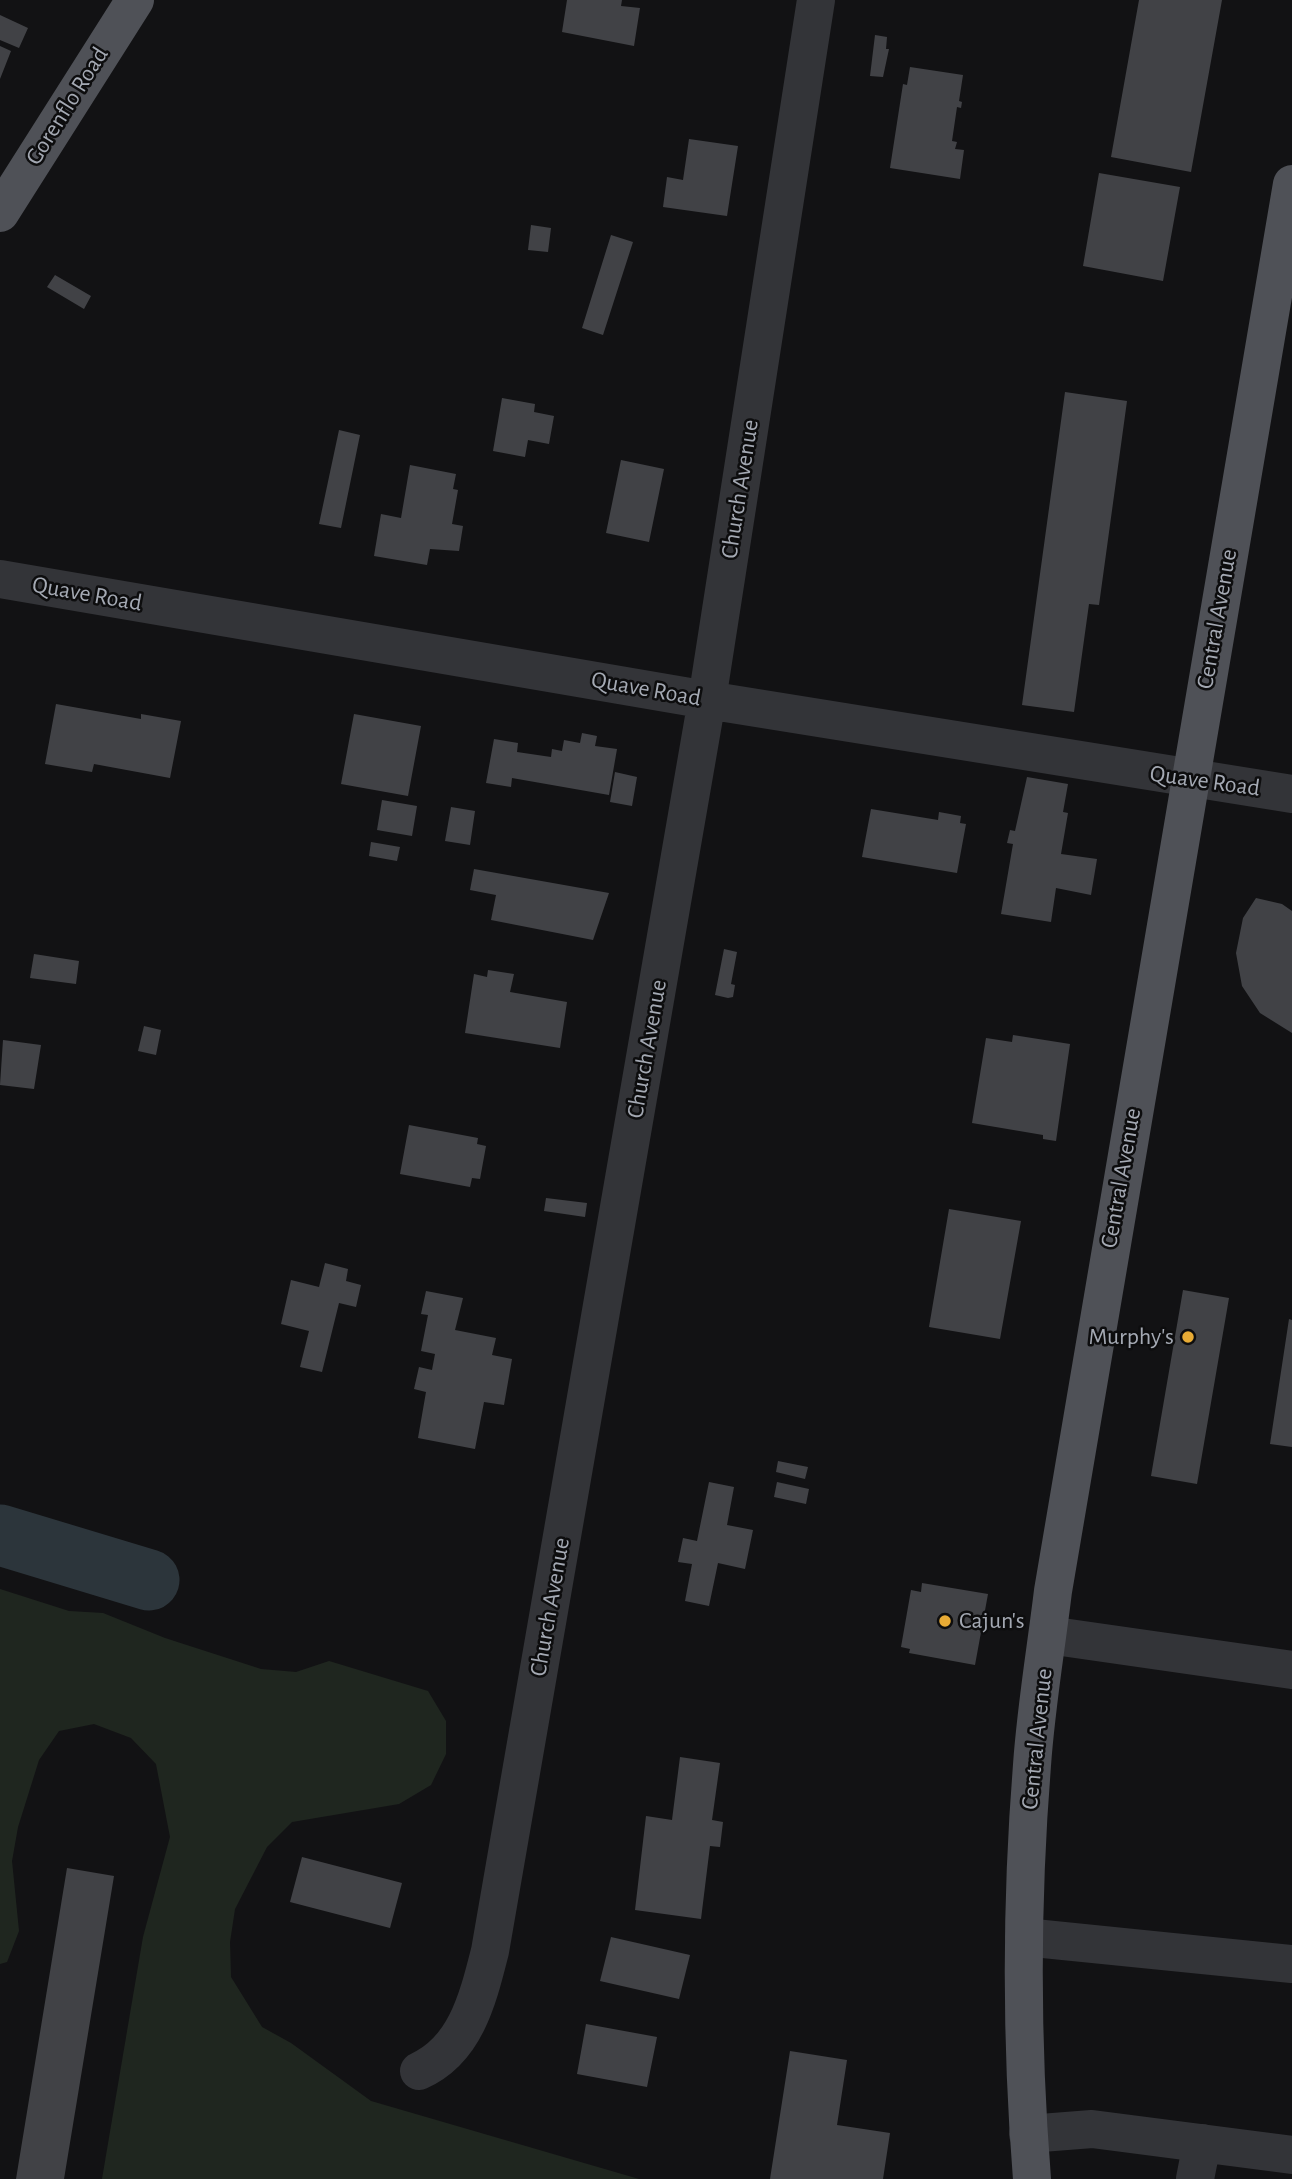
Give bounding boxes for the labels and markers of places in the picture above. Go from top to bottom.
place label: Murphy's [1088,1323,1174,1351]
marker: Murphy's [1180,1329,1196,1345]
place label: Cajun's [959,1607,1025,1635]
marker: Cajun's [937,1613,953,1629]

